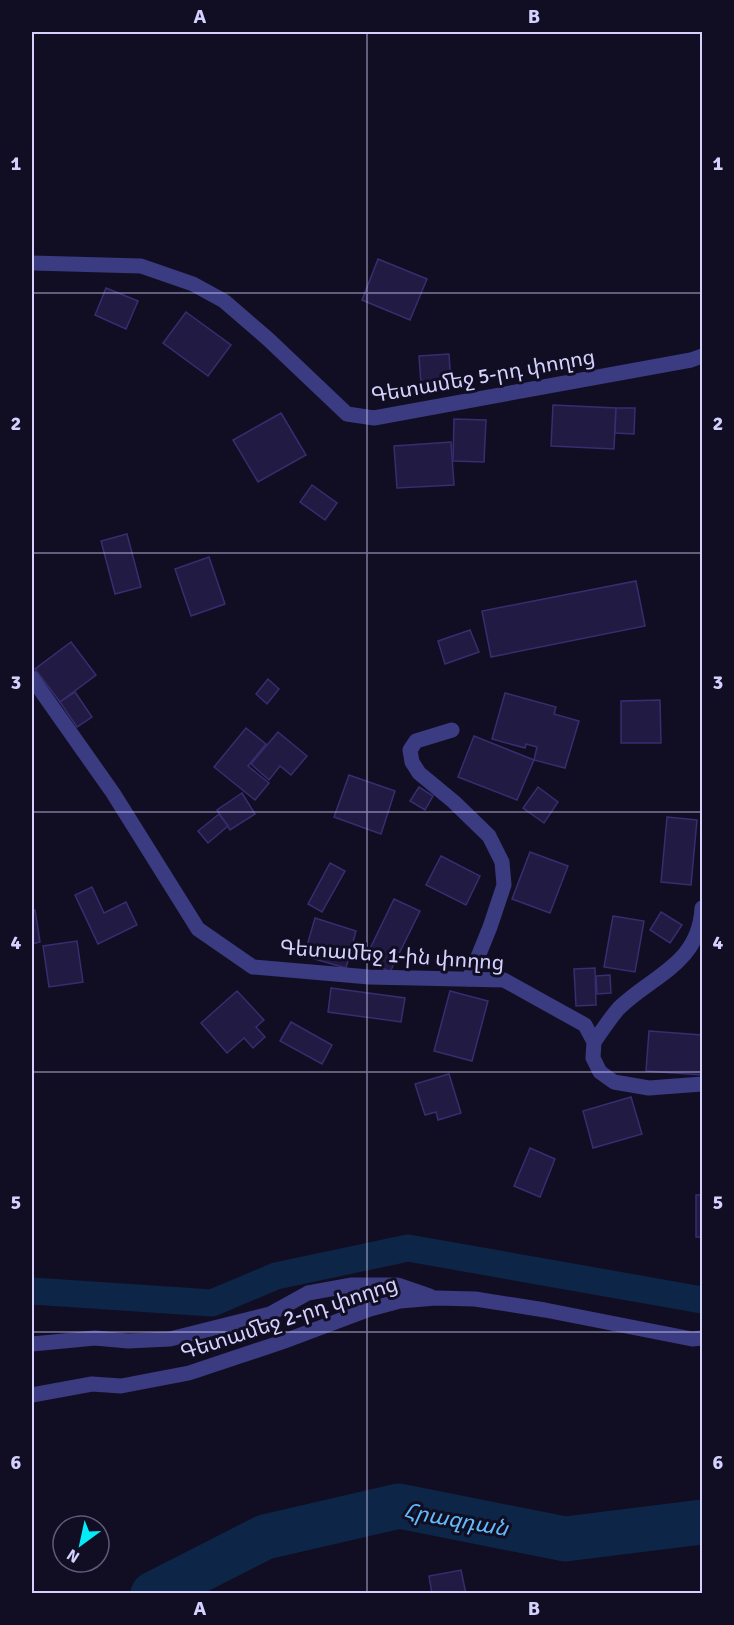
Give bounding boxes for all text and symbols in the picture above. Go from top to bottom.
text: A [194,4,207,29]
text: B [528,4,540,29]
text: 1 [11,151,22,176]
text: 1 [713,151,724,176]
street label: Գետամեջ 5-րդ փողոց [369,343,597,409]
text: 2 [11,411,21,436]
text: 2 [713,411,723,436]
text: 3 [11,670,21,695]
text: 3 [713,670,723,695]
text: 4 [11,930,22,955]
text: 4 [713,930,724,955]
street label: Գետամեջ 1-ին փողոց [279,934,505,976]
text: 5 [11,1190,21,1215]
text: 5 [713,1190,723,1215]
street label: Գետամեջ 2-րդ փողոց [177,1271,401,1365]
text: 6 [11,1450,22,1475]
text: 6 [713,1450,724,1475]
water label: Հրազդան [402,1497,511,1542]
north arrow [51,1514,111,1574]
text: N [63,1544,83,1567]
text: A [194,1596,207,1621]
text: B [528,1596,540,1621]

